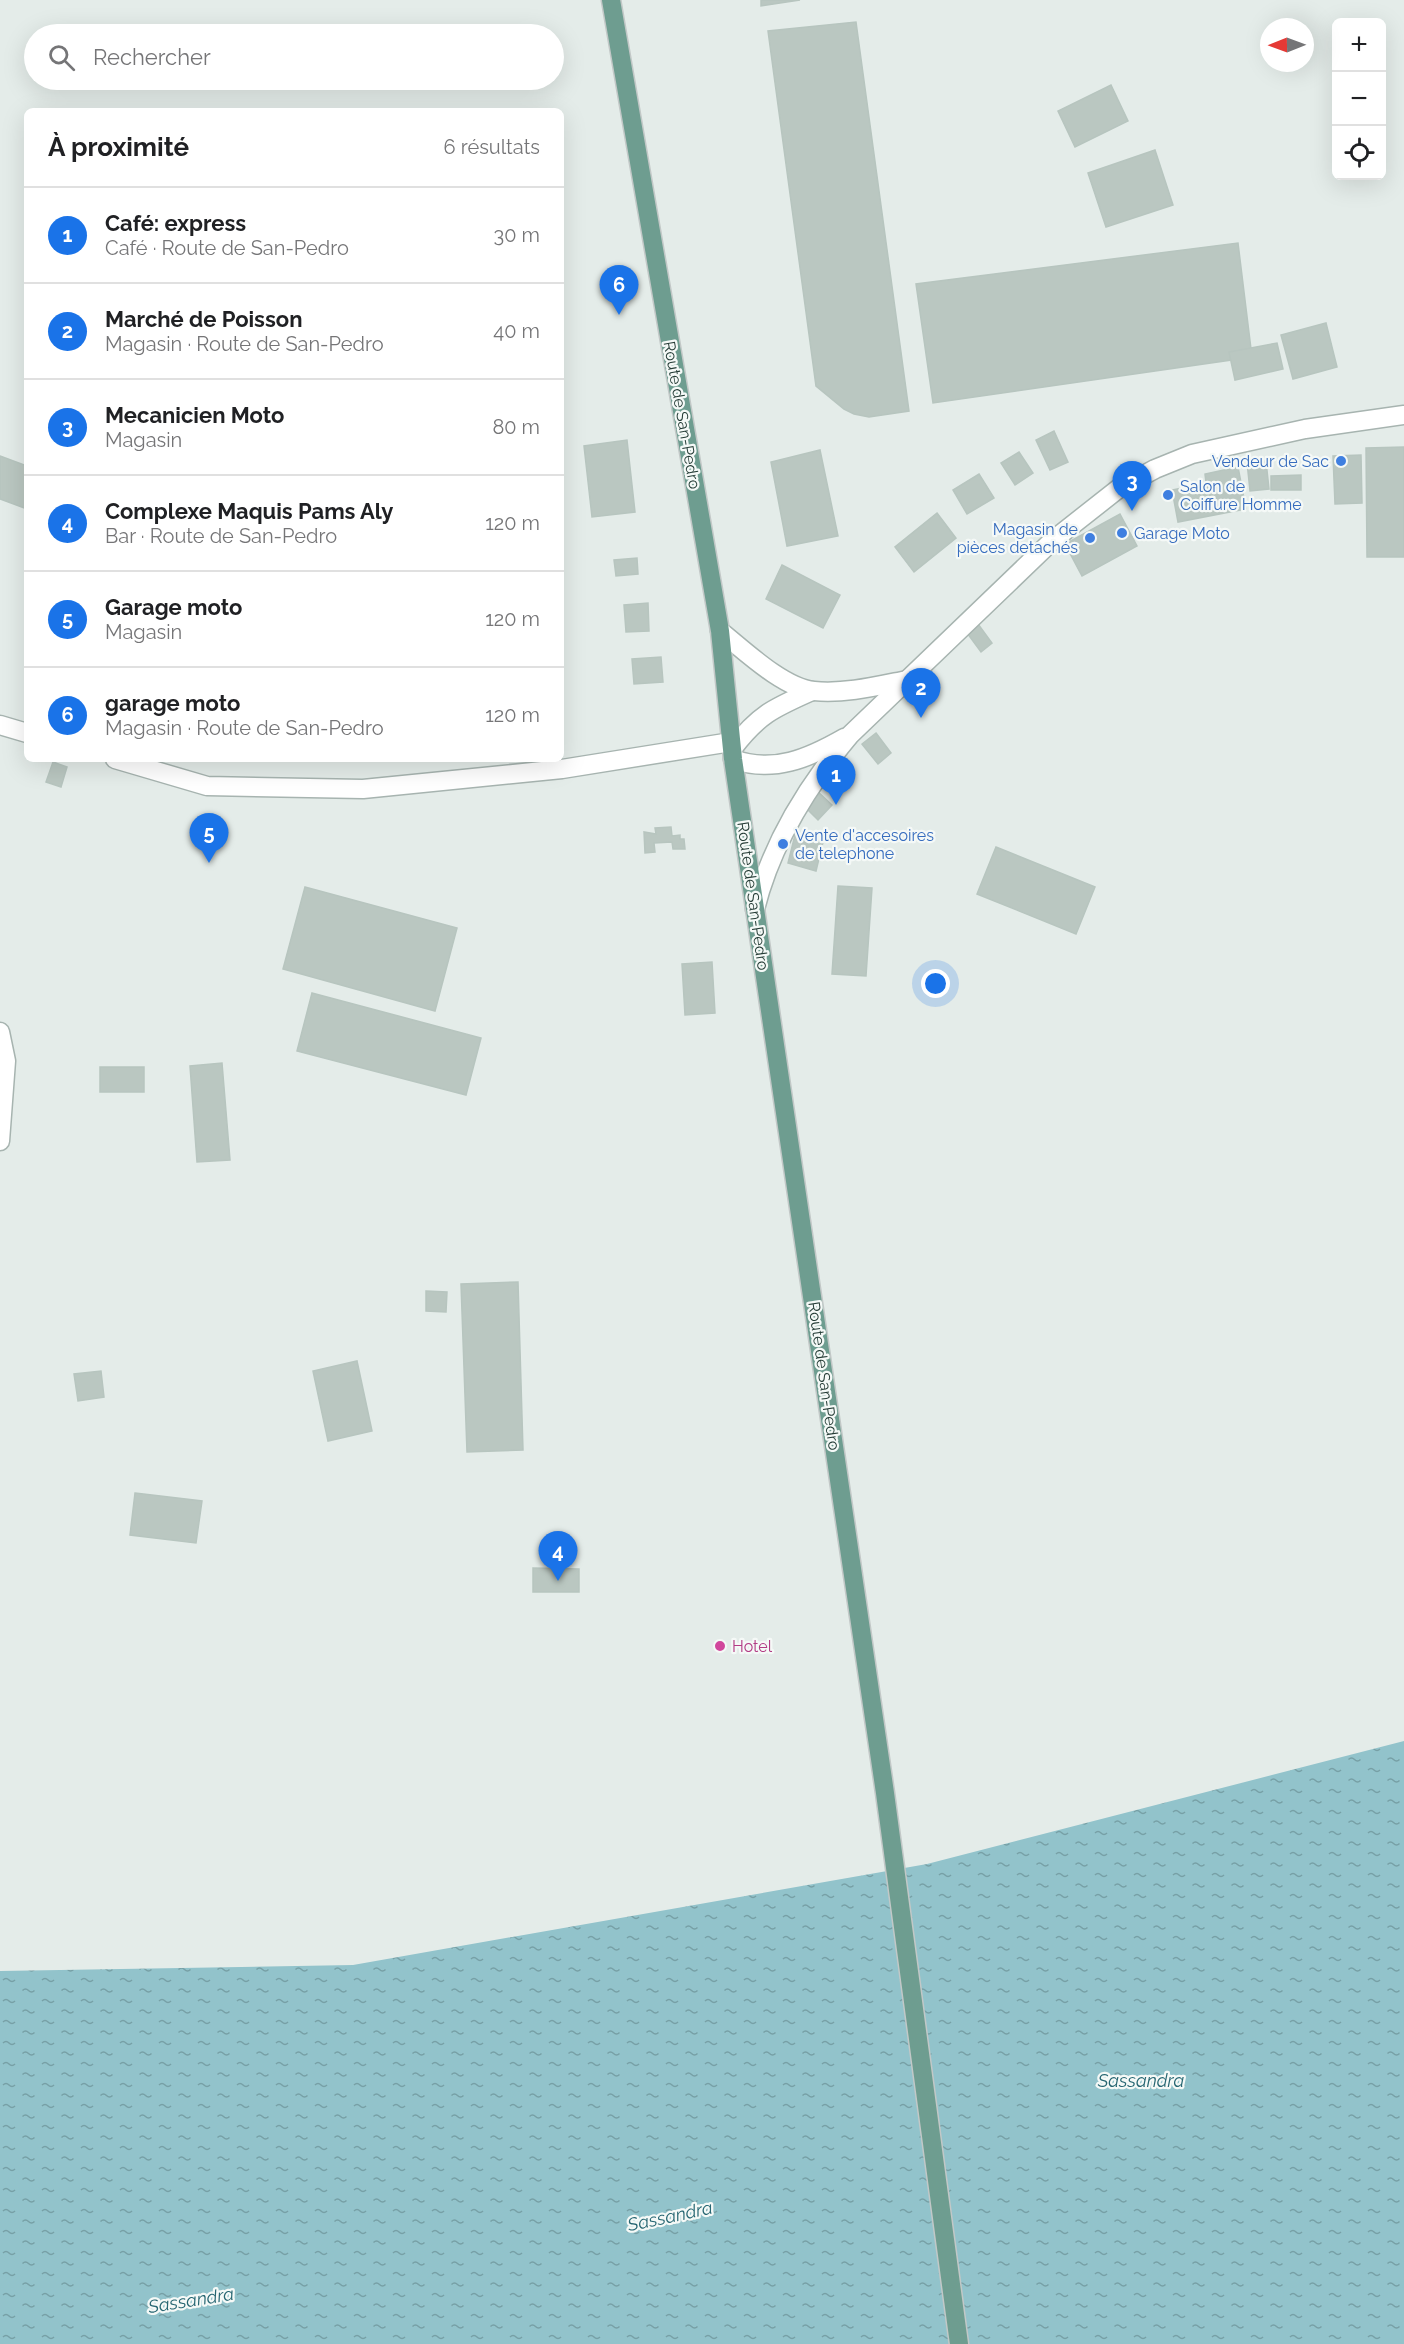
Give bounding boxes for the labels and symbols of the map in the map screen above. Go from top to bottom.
north arrow [1260,18,1314,72]
pin: 6 [600,266,638,315]
street label: Route de San-Pedro [660,340,704,490]
place label: Vendeur de Sac [1212,452,1329,471]
marker: Vendeur de Sac [1334,454,1348,468]
pin: 3 [1112,462,1152,511]
place label: Salon de Coiffure Homme [1180,477,1302,514]
marker: Salon de Coiffure Homme [1161,488,1175,502]
place label: Magasin de pièces detachés [957,520,1078,557]
place label: Garage Moto [1134,524,1230,543]
marker: Garage Moto [1115,526,1129,540]
marker: Magasin de pièces detachés [1083,531,1097,545]
pin: 2 [902,668,940,718]
pin: 1 [816,756,856,805]
pin: 5 [190,814,228,863]
street label: Route de San-Pedro [733,820,773,972]
place label: Vente d'accesoires de telephone [795,826,934,863]
marker: Vente d'accesoires de telephone [776,837,790,851]
your location [921,969,950,998]
street label: Route de San-Pedro [804,1300,844,1452]
pin: 4 [538,1532,578,1581]
place label: Hotel [732,1637,773,1656]
marker: Hotel [713,1639,727,1653]
water label: Sassandra [1097,2070,1184,2091]
water label: Sassandra [625,2197,715,2235]
water label: Sassandra [146,2283,236,2317]

